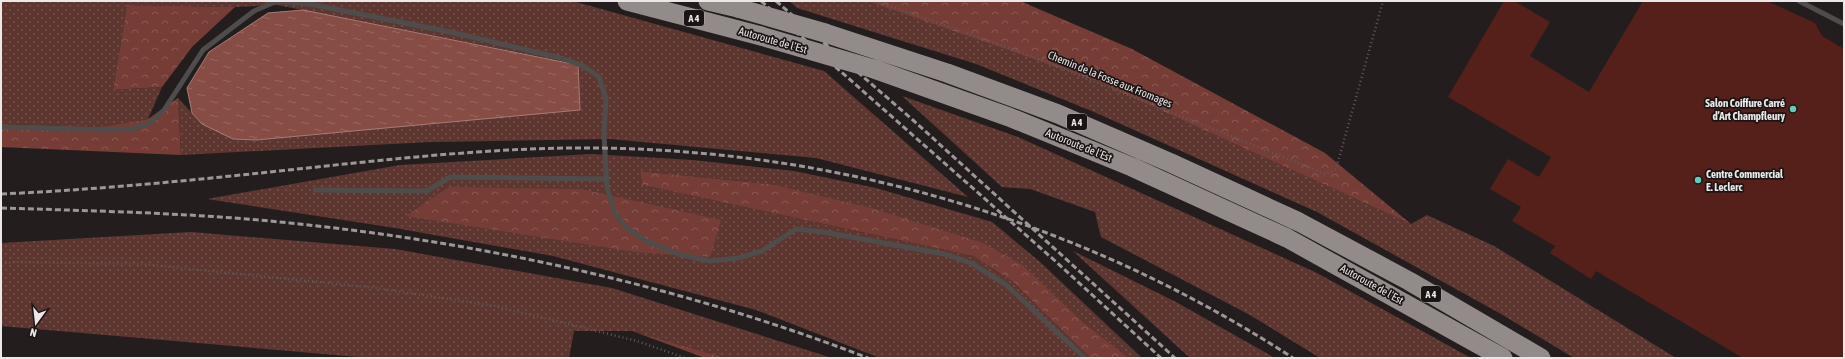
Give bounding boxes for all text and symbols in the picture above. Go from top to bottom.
road number: A 4 [684,10,704,26]
street label: Autoroute de l’Est [737,25,809,55]
street label: Chemin de la Fosse aux Fromages [1046,49,1174,109]
place label: Salon Coiffure Carré d’Art Champfleury [1705,97,1785,122]
marker: Salon Coiffure Carré d’Art Champfleury [1788,104,1798,114]
road number: A 4 [1067,114,1087,130]
street label: Autoroute de l’Est [1044,126,1114,164]
place label: Centre Commercial E. Leclerc [1706,168,1784,193]
marker: Centre Commercial E. Leclerc [1693,175,1703,185]
street label: Autoroute de l’Est [1338,262,1406,306]
road number: A 4 [1421,286,1441,302]
north arrow [16,303,56,343]
text: N [29,326,38,339]

